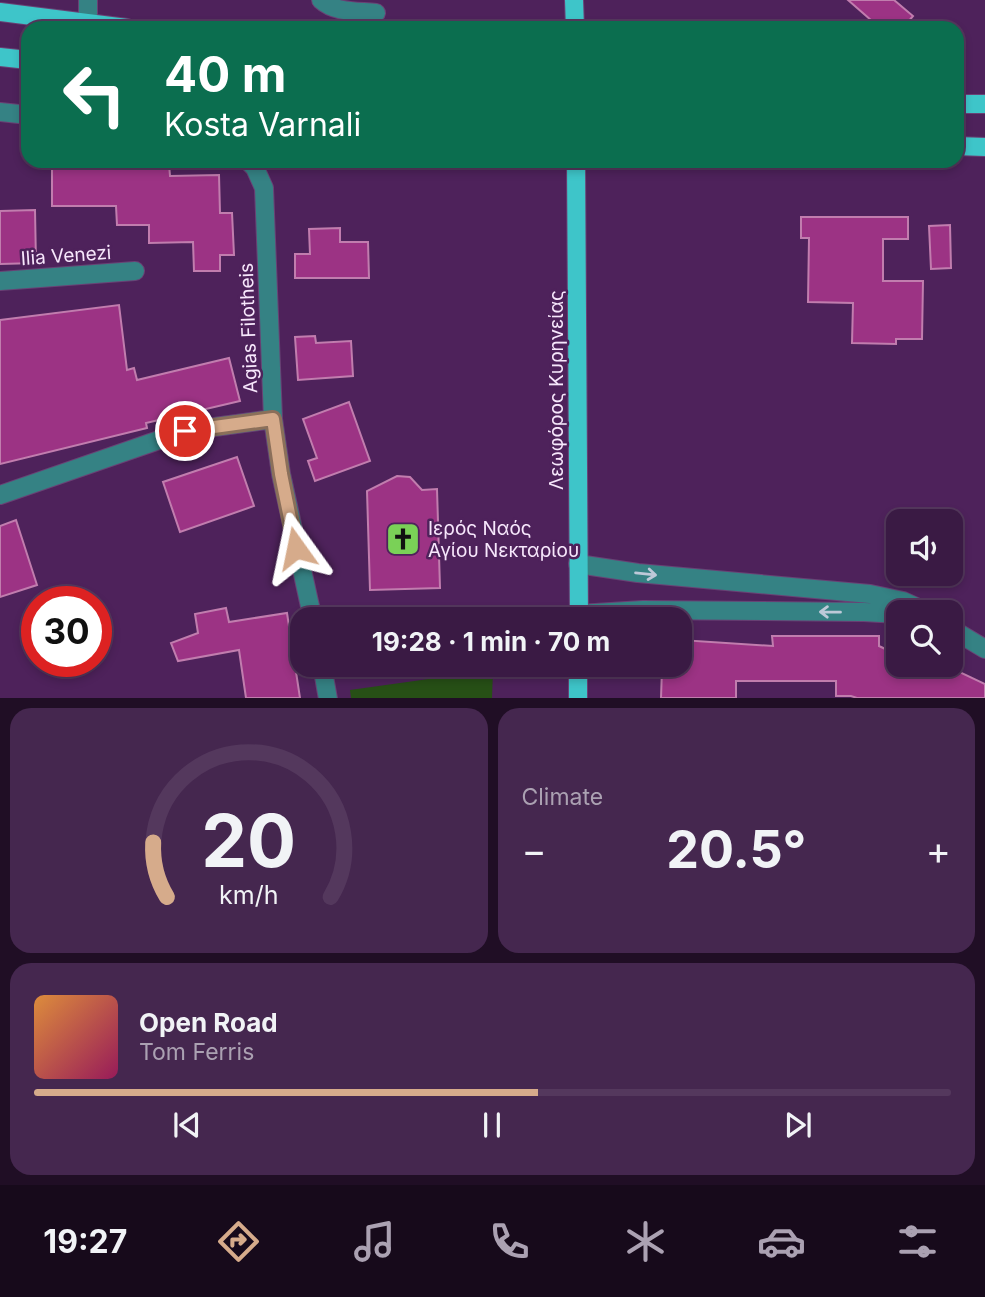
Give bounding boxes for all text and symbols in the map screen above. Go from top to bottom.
text: 40 m [164,45,287,104]
icon: left [49,49,140,140]
text: Kosta Varnali [164,105,361,144]
street label: Ilia Venezi [20,241,112,270]
street label: Agias Filotheis [235,262,262,394]
street label: Λεωφόρος Κυρηνείας [545,290,568,490]
pin [155,401,215,461]
icon: arrive [166,412,204,450]
map controls [886,509,963,677]
button: sound [886,509,963,586]
position arrow [259,511,333,585]
place label: Ιερός Ναός Αγίου Νεκταρίου [428,517,579,562]
church icon: Ιερός Ναός Αγίου Νεκταρίου [384,520,422,558]
one-way arrow [634,568,657,581]
speed limit sign: 30 [21,586,112,677]
button: search [886,600,963,677]
one-way arrow [818,605,841,618]
text: 19:28 · 1 min · 70 m [372,626,610,657]
text: Climate [522,783,603,811]
text: 20 [201,796,296,885]
text: 20.5° [666,818,806,881]
text: − [522,827,547,873]
text: + [926,827,951,873]
text: km/h [219,879,278,909]
text: Open Road [139,1007,278,1038]
text: Tom Ferris [139,1038,254,1066]
icon: previous [168,1106,206,1144]
icon: pause [473,1106,511,1144]
icon: next [779,1106,817,1144]
icon: directions [214,1217,263,1266]
icon: music [350,1217,399,1266]
icon: phone [485,1217,534,1266]
icon: climate [621,1217,670,1266]
icon: car [757,1217,806,1266]
icon: filters [893,1217,942,1266]
text: 19:27 [43,1222,127,1261]

